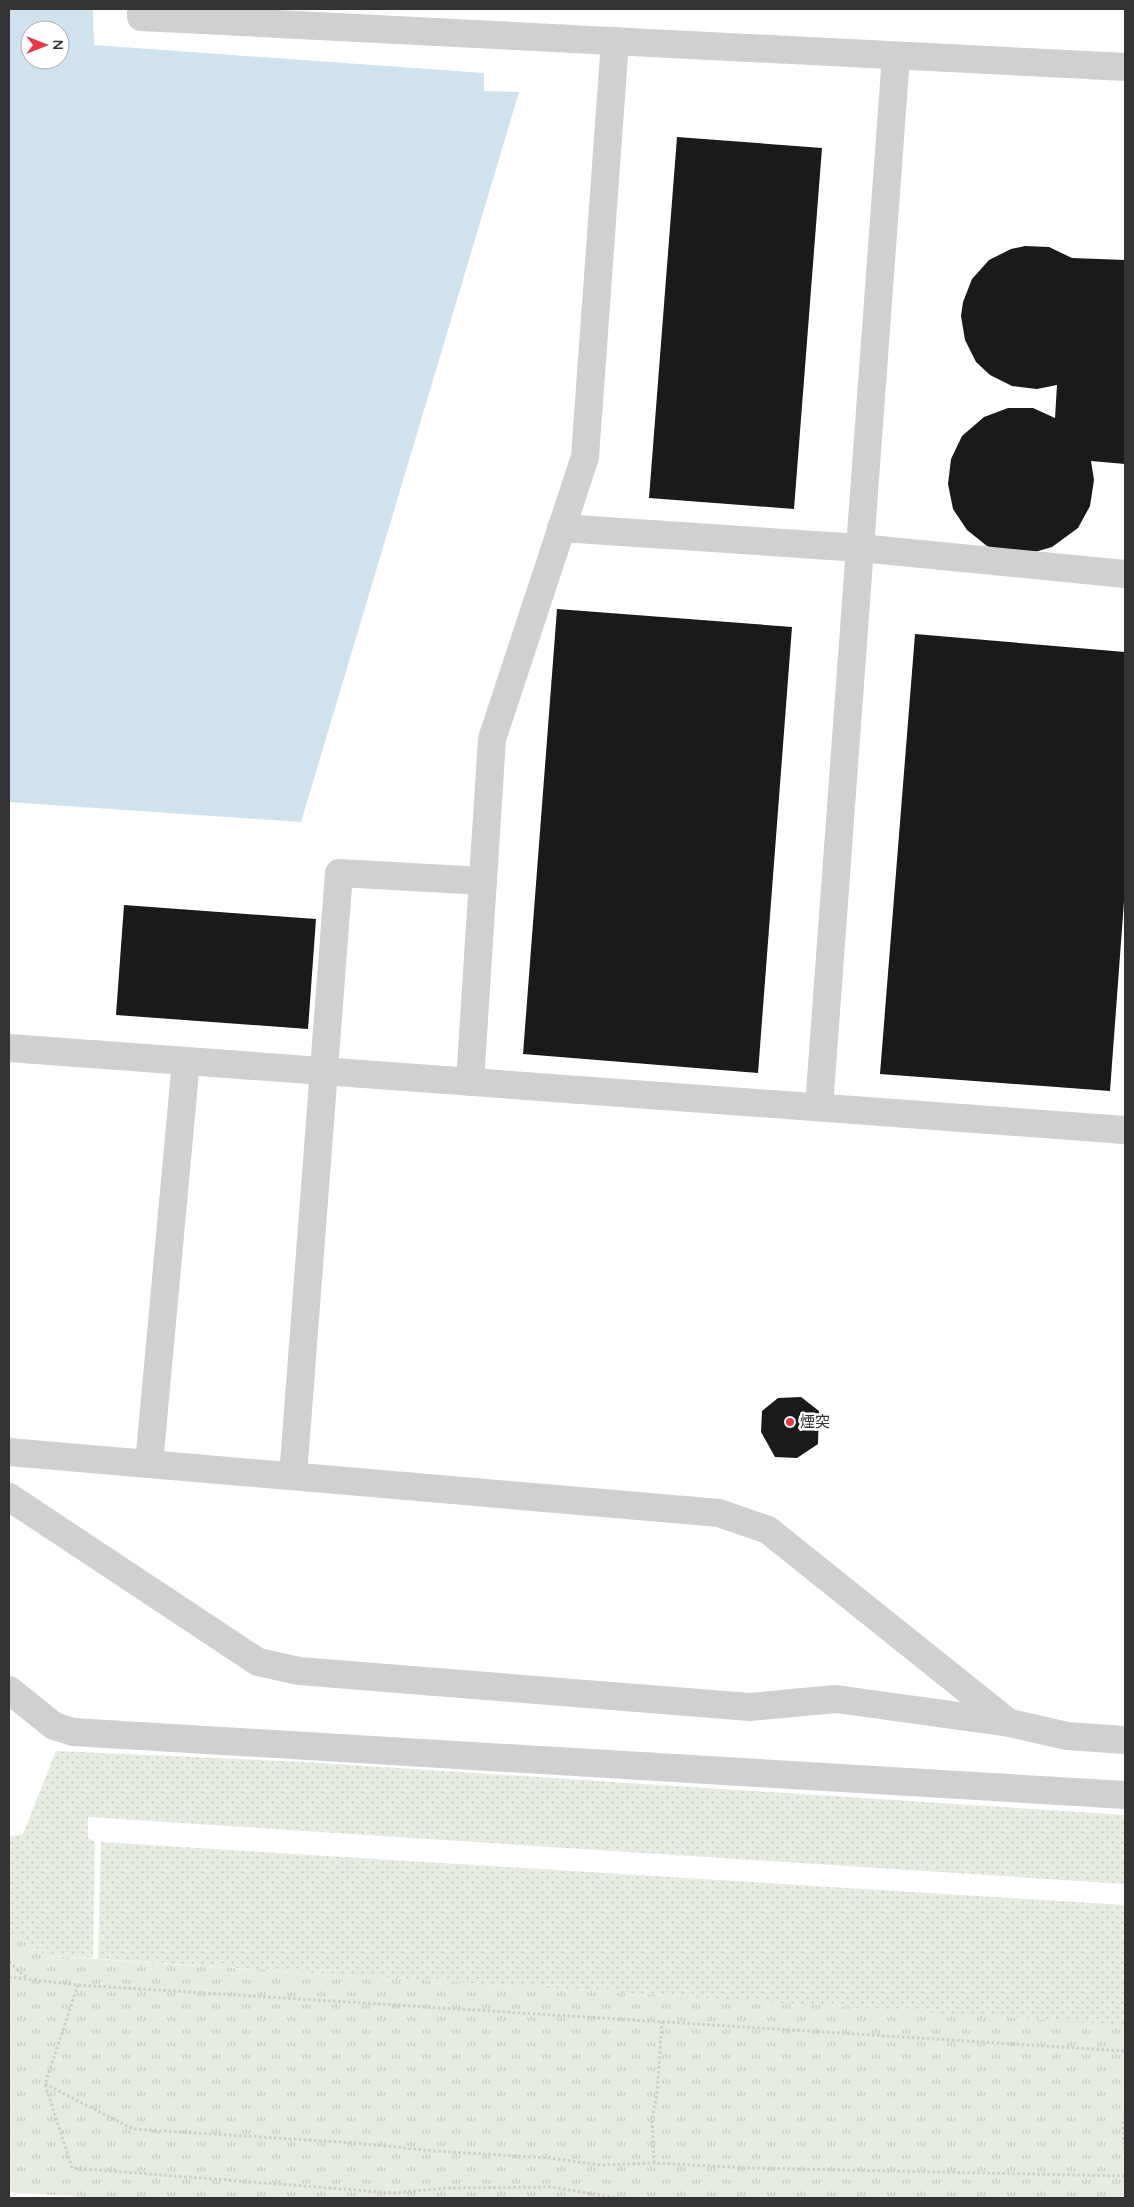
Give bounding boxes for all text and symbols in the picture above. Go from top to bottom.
north arrow [20,20,70,70]
text: N [49,40,67,50]
place label: 煙突 [800,1412,830,1431]
marker: 煙突 [784,1416,796,1428]

